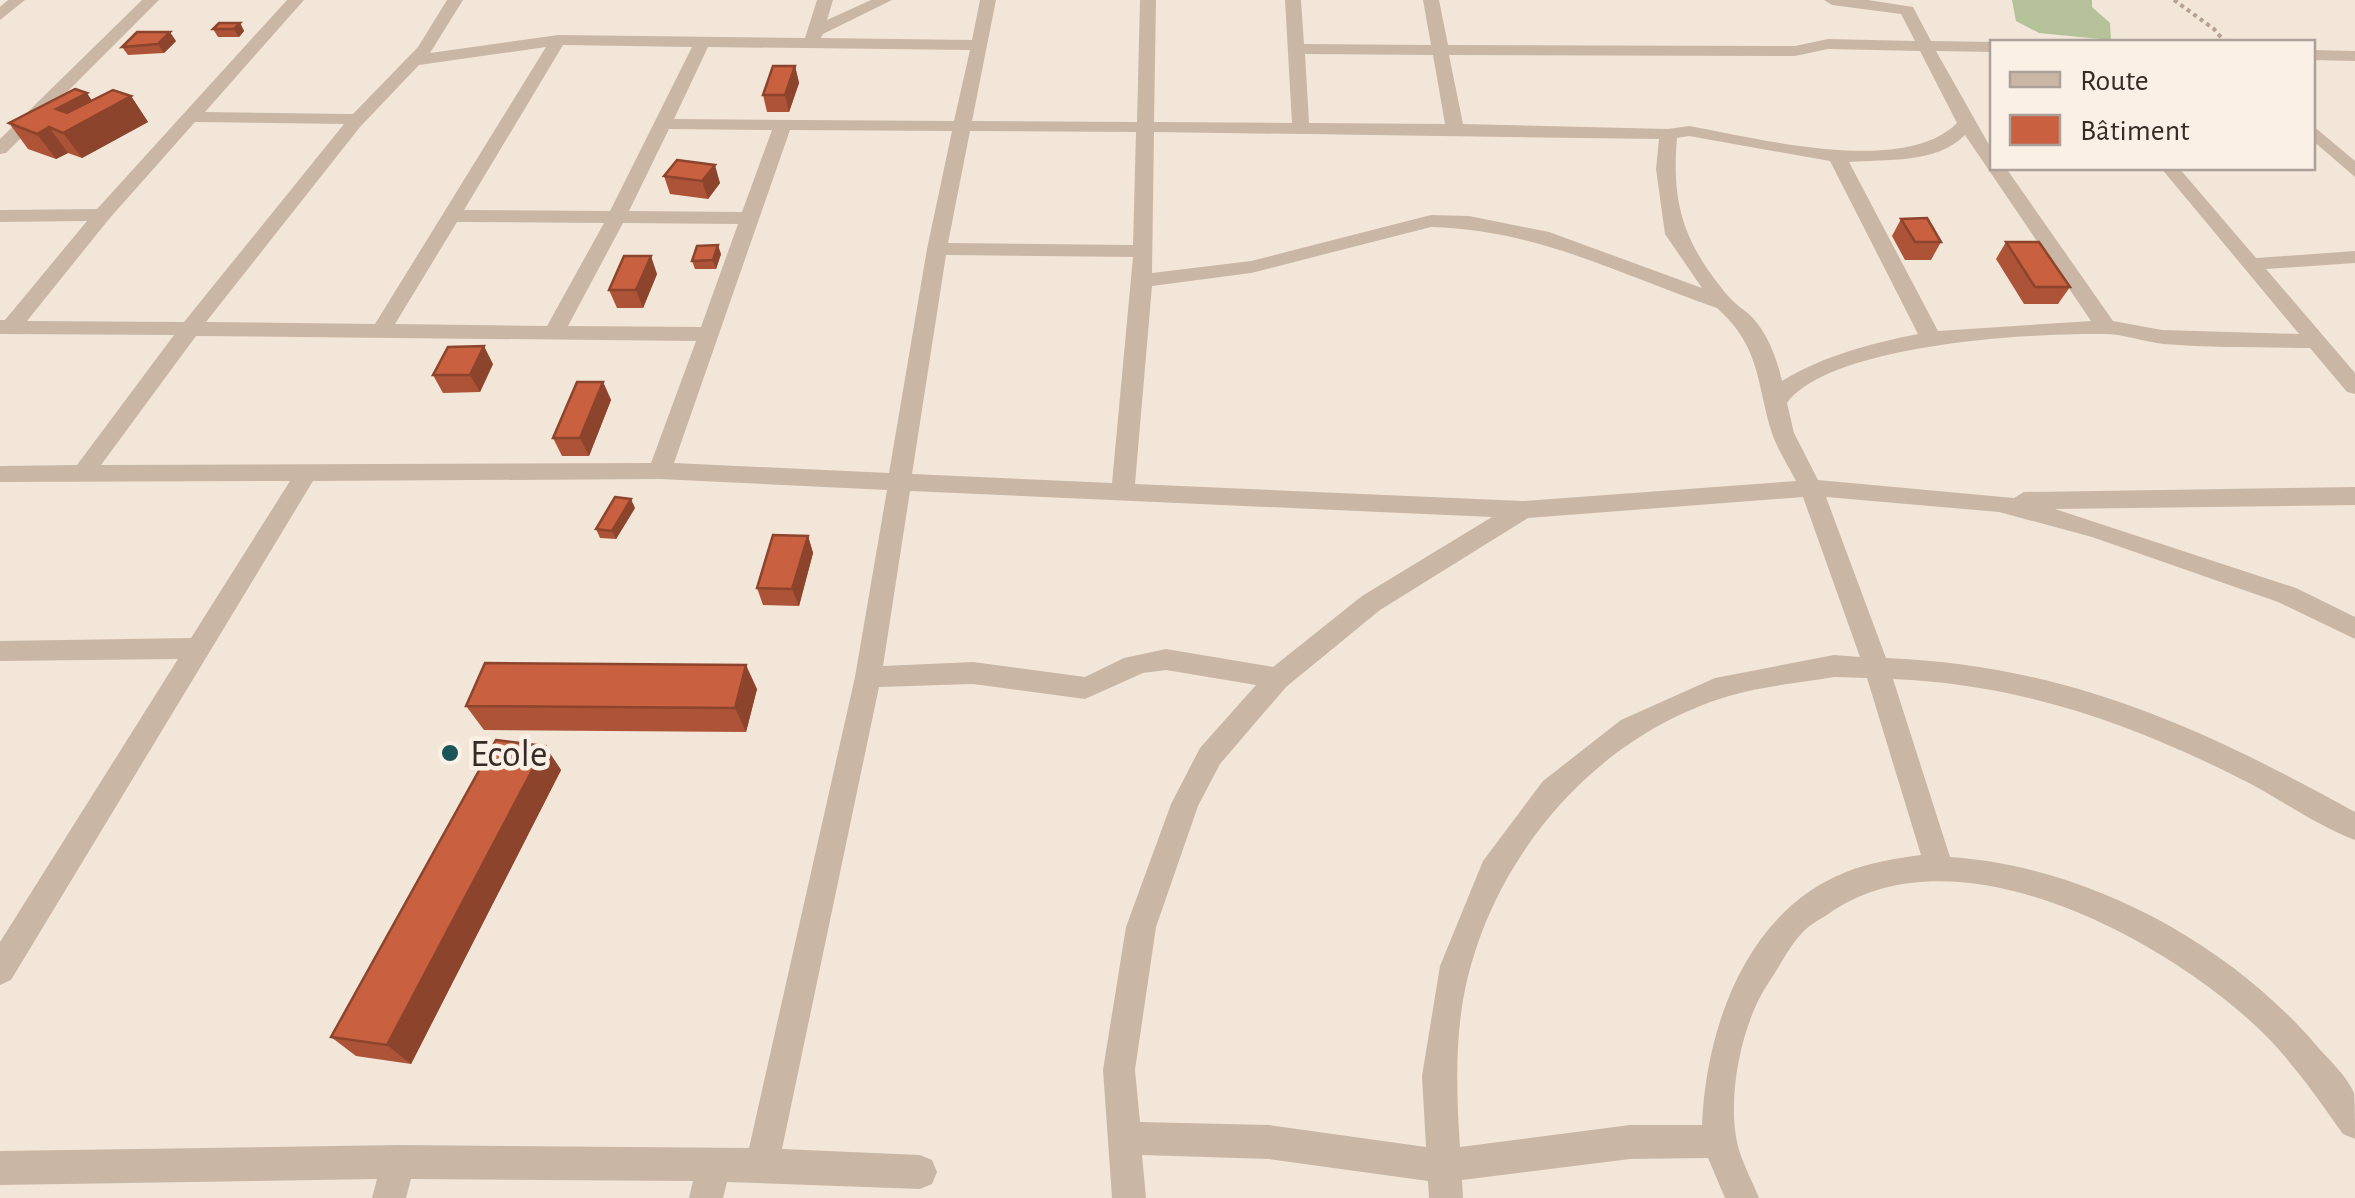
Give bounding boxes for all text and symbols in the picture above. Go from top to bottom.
legend [1990,40,2315,170]
text: Route [2080,66,2149,96]
text: Bâtiment [2080,116,2190,146]
place label: Ecole [470,736,548,774]
marker: Ecole [439,742,461,764]

